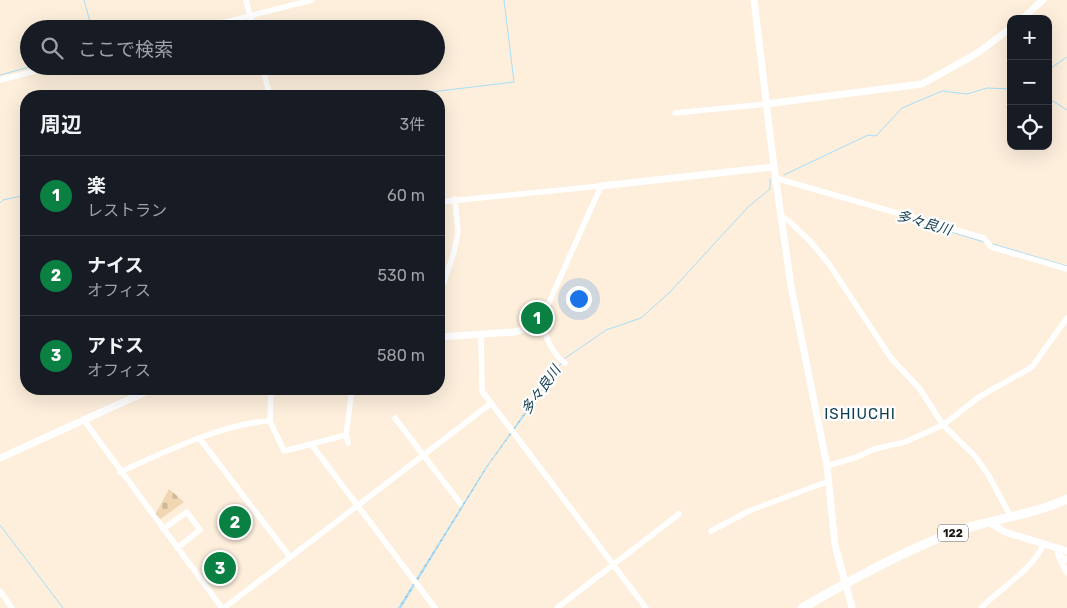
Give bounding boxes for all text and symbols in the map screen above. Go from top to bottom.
map controls [1007,15,1052,150]
button: + [1007,15,1052,60]
search box [20,20,445,75]
icon: search [38,34,66,62]
text: ここで検索 [78,38,173,61]
button: − [1007,60,1052,105]
button: locate [1007,105,1052,150]
text: 周辺 [40,112,82,137]
text: 3件 [399,115,425,134]
text: 楽 [87,174,106,197]
text: 1 [52,186,60,205]
text: 60 m [387,186,425,205]
text: レストラン [87,201,167,220]
water label: 多々良川 [895,207,955,239]
text: ナイス [87,254,143,277]
text: 2 [51,266,61,285]
text: 530 m [378,266,425,285]
text: オフィス [87,281,151,300]
your location [566,286,592,312]
pin: 1 [521,299,553,337]
text: アドス [87,334,144,357]
text: 3 [51,346,61,365]
text: 580 m [377,346,425,365]
text: オフィス [87,361,151,380]
water label: 多々良川 [518,361,566,418]
district label: ISHIUCHI [824,405,896,423]
pin: 2 [219,503,251,541]
road number: 122 [938,524,968,542]
pin: 3 [204,549,236,587]

